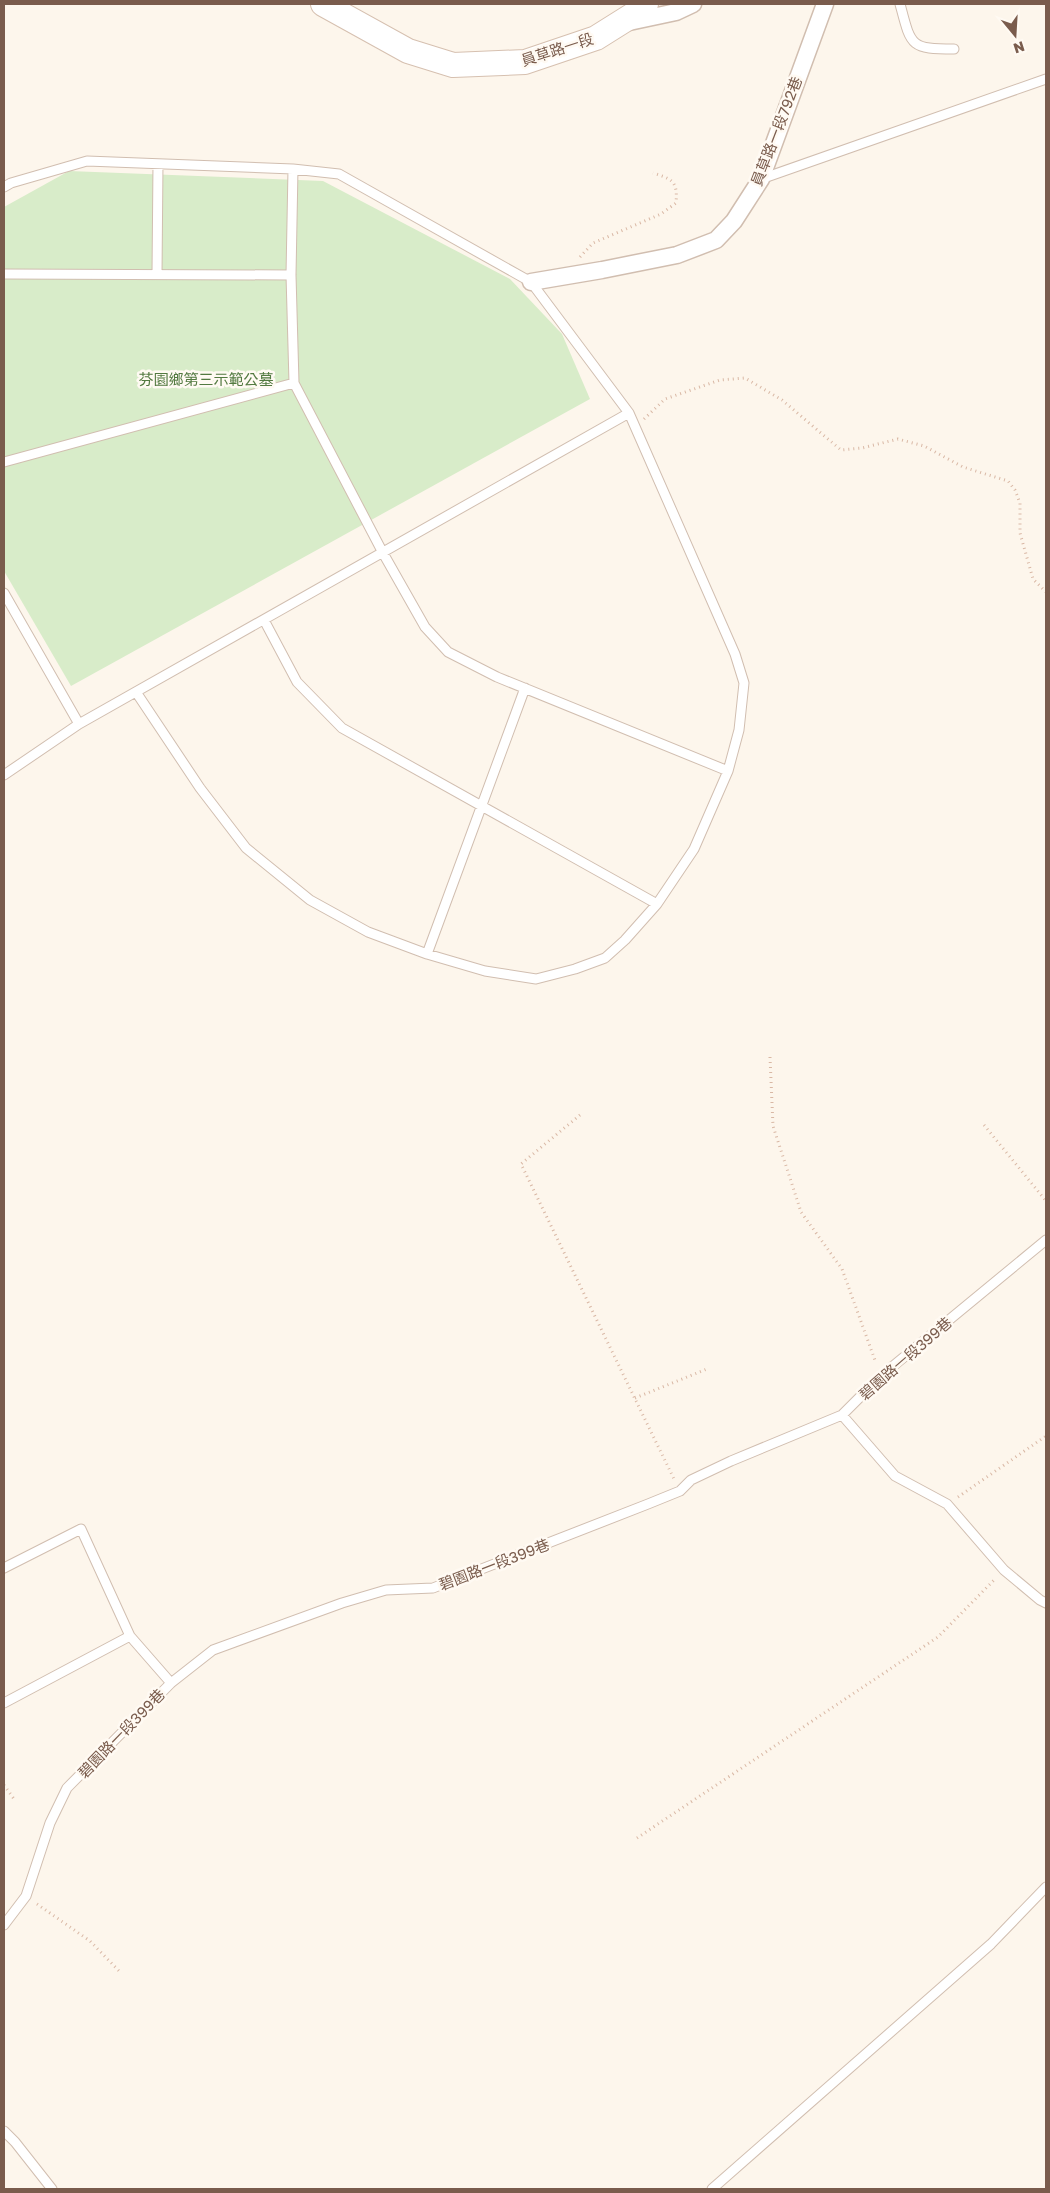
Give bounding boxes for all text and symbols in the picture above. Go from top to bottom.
north arrow [990,10,1040,60]
street label: 員草路一段 [519,29,595,69]
text: N [1011,38,1027,58]
street label: 員草路一段792巷 [747,74,805,188]
park label: 芬園鄉第三示範公墓 [138,370,274,388]
street label: 碧園路一段399巷 [855,1313,955,1403]
street label: 碧園路一段399巷 [436,1535,552,1593]
street label: 碧園路一段399巷 [74,1685,168,1781]

